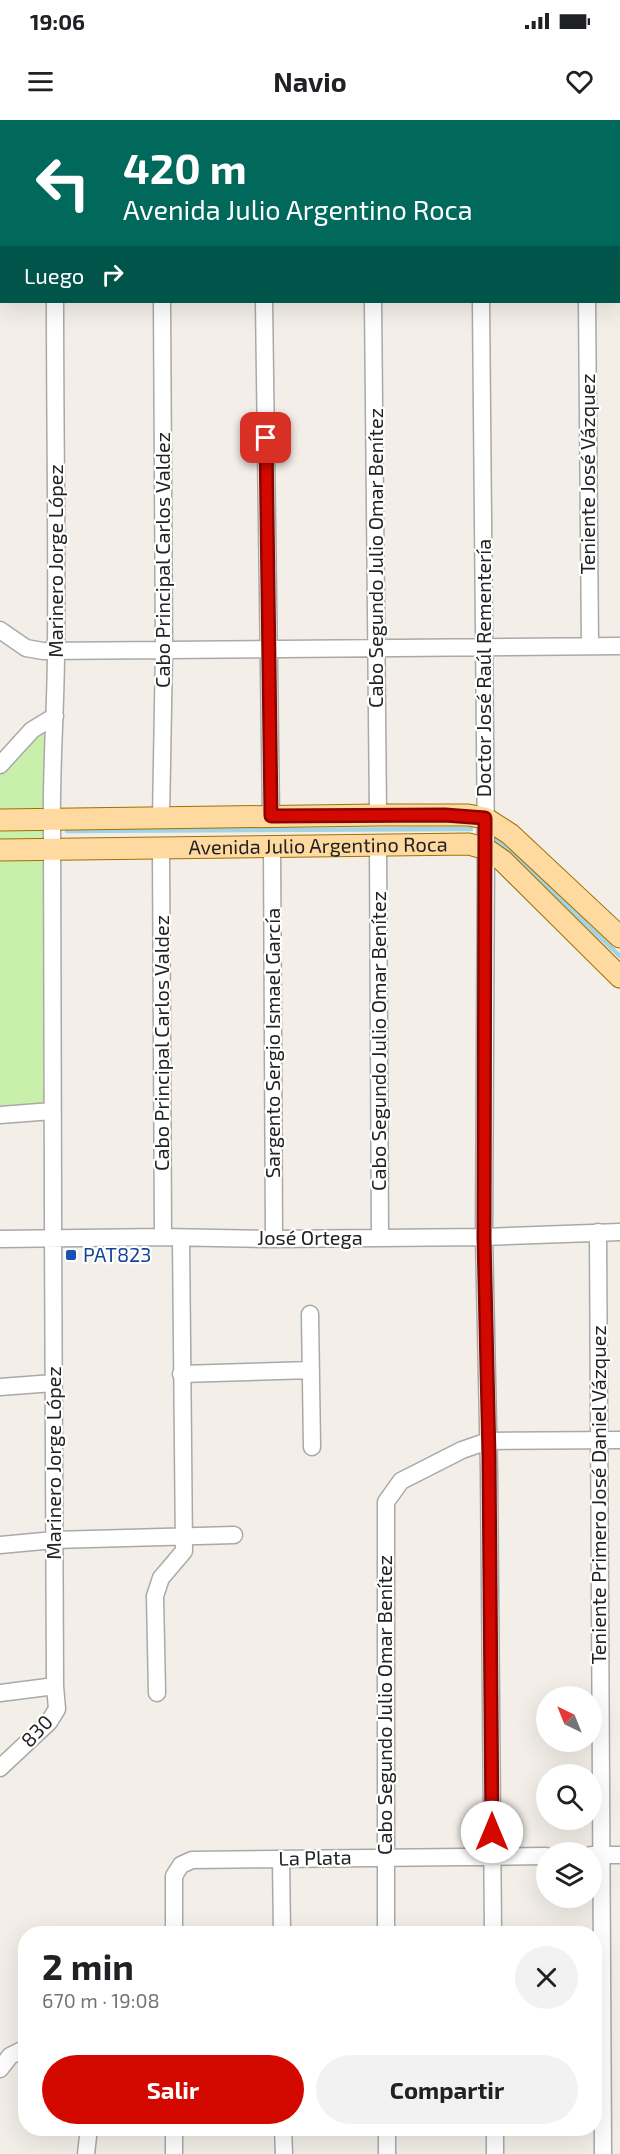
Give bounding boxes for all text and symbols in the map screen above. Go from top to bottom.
text: 19:06 [30,8,85,34]
icon: menu [24,65,57,98]
text: Navio [273,65,347,97]
icon: heart [563,65,596,98]
text: 420 m [123,142,247,192]
icon: left [24,144,102,222]
text: Avenida Julio Argentino Roca [123,193,473,225]
icon: right [96,258,129,291]
text: Luego [24,262,84,288]
street label: Teniente José Vázquez [575,373,599,575]
street label: Cabo Segundo Julio Omar Benítez [363,408,387,708]
pin [240,412,291,463]
icon: arrive [249,421,282,454]
street label: Cabo Principal Carlos Valdez [150,432,174,688]
street label: Marinero Jorge López [43,464,67,658]
street label: Doctor José Raúl Rementería [471,539,495,797]
street label: Avenida Julio Argentino Roca [188,831,448,859]
street label: Cabo Segundo Julio Omar Benítez [366,891,390,1191]
street label: Sargento Sergio Ismael García [260,908,284,1178]
street label: Cabo Principal Carlos Valdez [149,915,173,1171]
street label: José Ortega [257,1225,363,1249]
place label: PAT823 [83,1242,151,1266]
marker: PAT823 [64,1248,78,1262]
street label: Teniente Primero José Daniel Vázquez [586,1325,610,1665]
street label: Marinero Jorge López [41,1366,65,1560]
street label: Cabo Segundo Julio Omar Benítez [372,1555,396,1855]
north arrow [536,1686,602,1752]
map controls [536,1686,602,1908]
street label: 830 [15,1709,57,1751]
button: search [536,1764,602,1830]
position arrow [460,1800,524,1864]
button: layers [536,1842,602,1908]
street label: La Plata [278,1844,352,1870]
text: 2 min [42,1944,134,1987]
button: close [515,1946,578,2009]
text: 670 m · 19:08 [42,1988,160,2012]
button: Salir [42,2055,304,2124]
button: Compartir [316,2055,578,2124]

